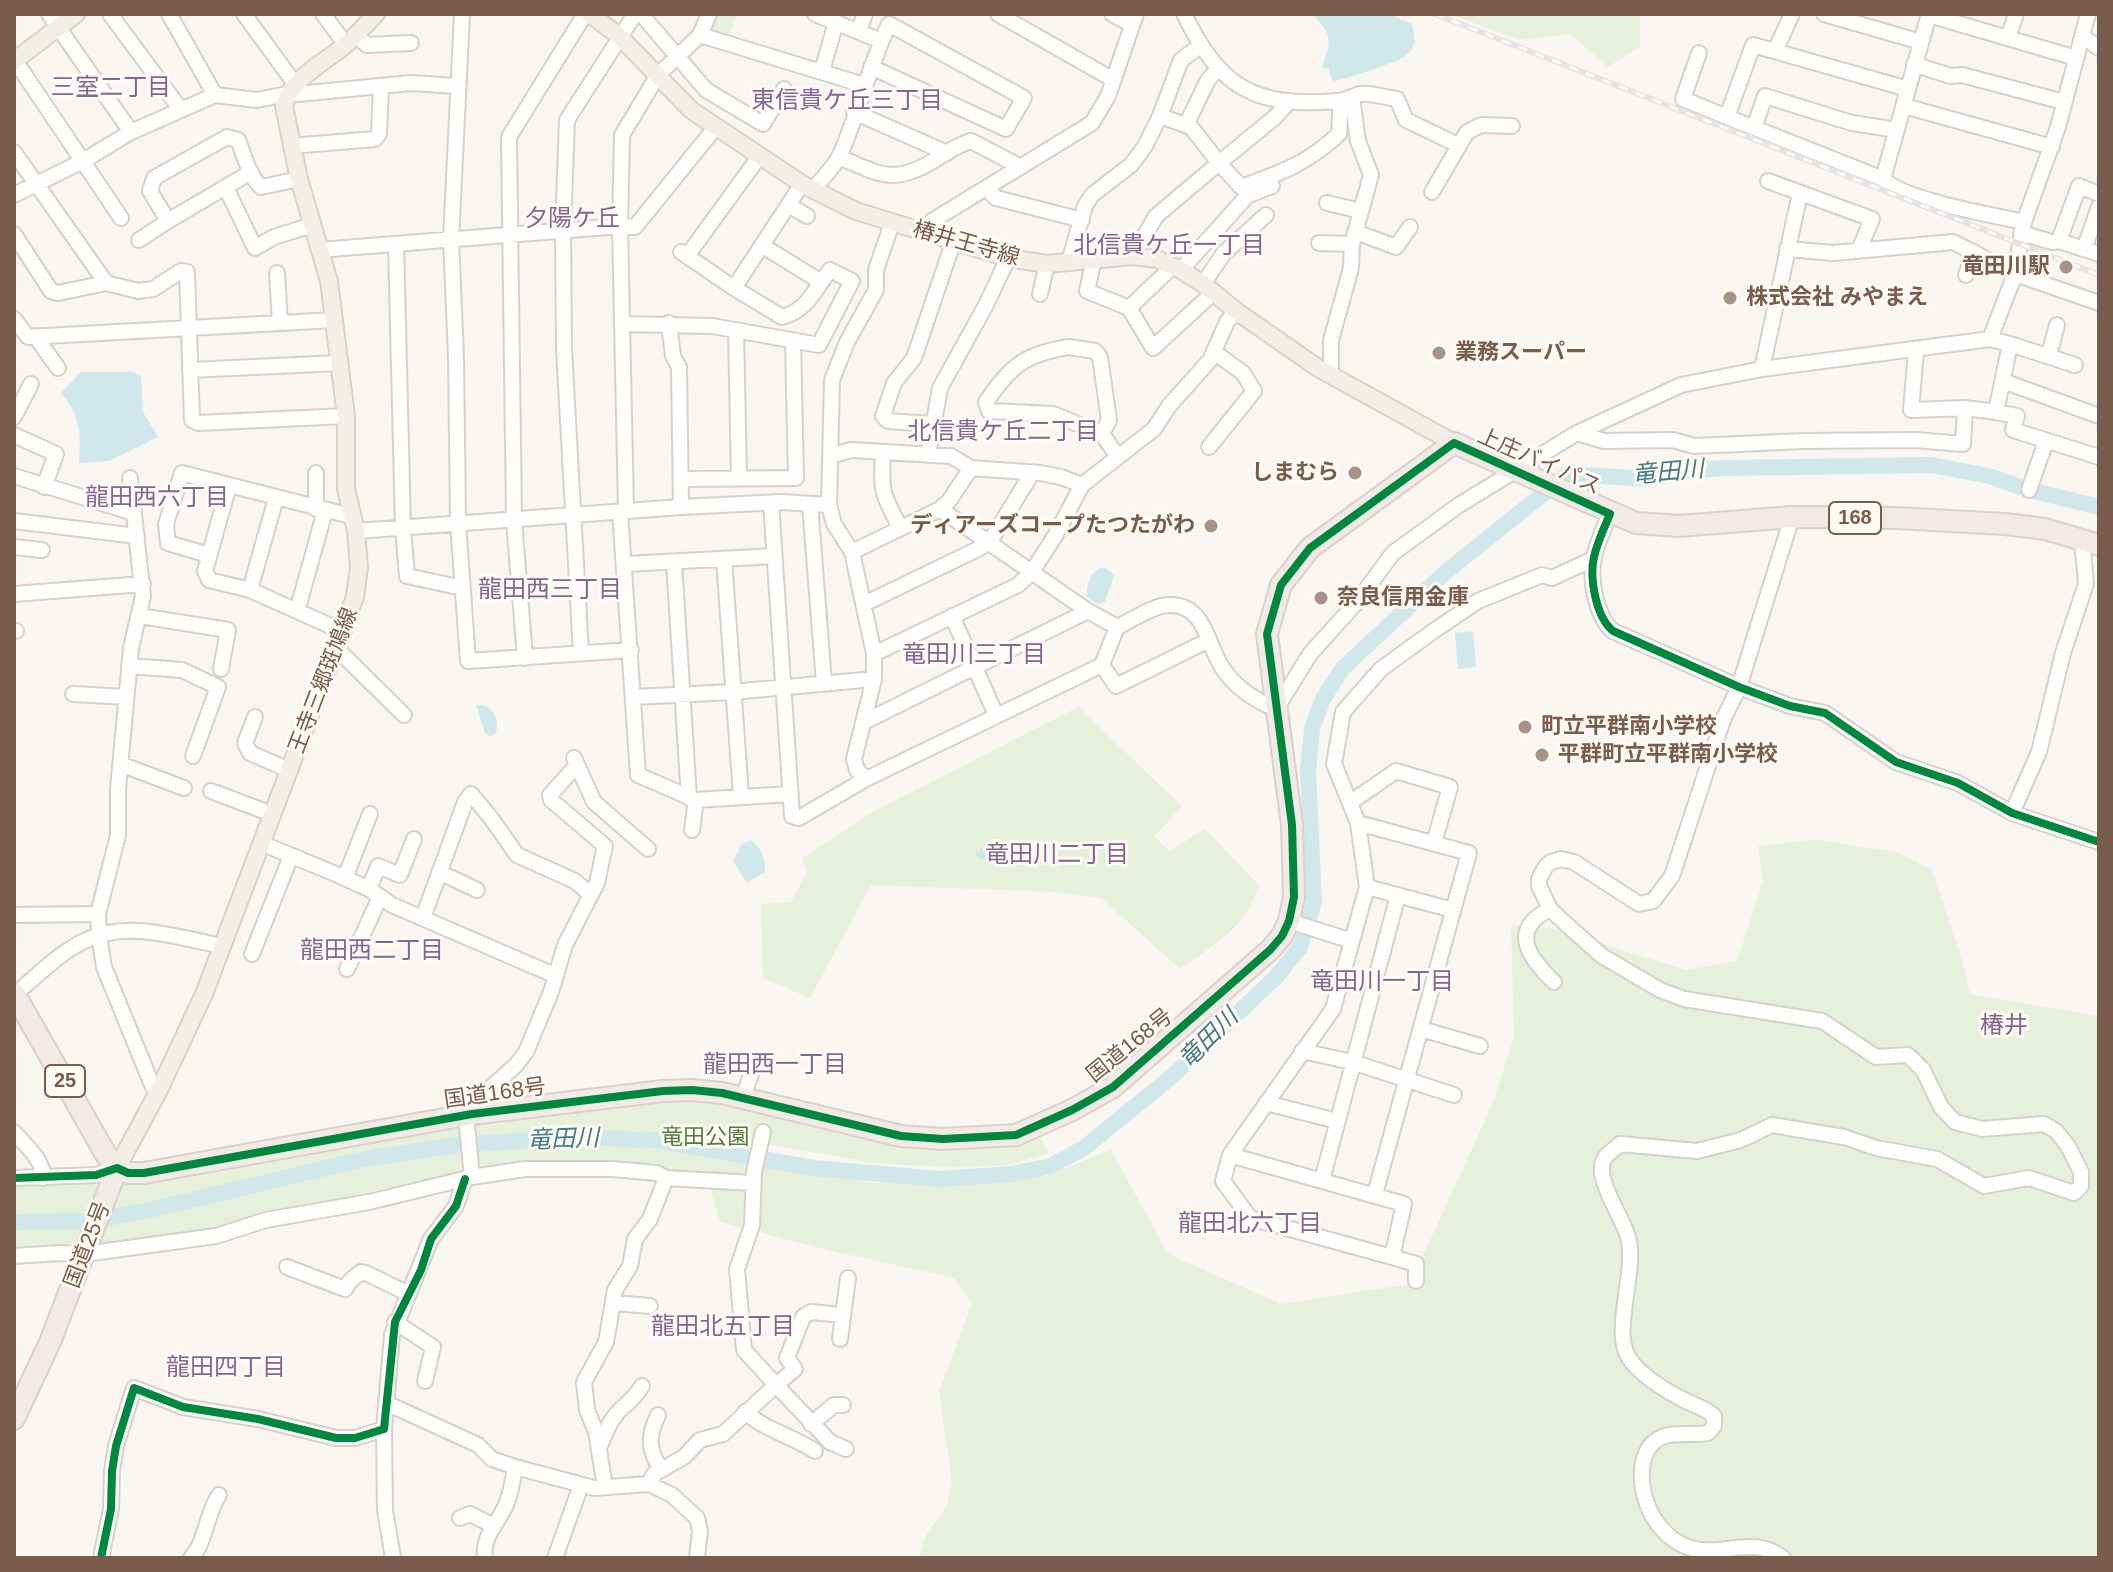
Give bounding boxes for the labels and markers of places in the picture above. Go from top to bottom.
place label: 竜田川駅 [1962,254,2050,280]
marker: 竜田川駅 [2057,258,2075,276]
place label: 株式会社 みやまえ [1746,285,1928,311]
marker: 株式会社 みやまえ [1721,289,1739,307]
place label: 業務スーパー [1455,340,1587,366]
marker: 業務スーパー [1430,344,1448,362]
place label: しまむら [1251,460,1339,486]
marker: しまむら [1346,464,1364,482]
place label: ディアーズコープたつたがわ [910,513,1195,539]
marker: ディアーズコープたつたがわ [1202,517,1220,535]
place label: 奈良信用金庫 [1337,585,1469,611]
marker: 奈良信用金庫 [1312,589,1330,607]
place label: 町立平群南小学校 [1541,714,1717,740]
marker: 町立平群南小学校 [1516,718,1534,736]
place label: 平群町立平群南小学校 [1558,742,1778,768]
marker: 平群町立平群南小学校 [1533,746,1551,764]

